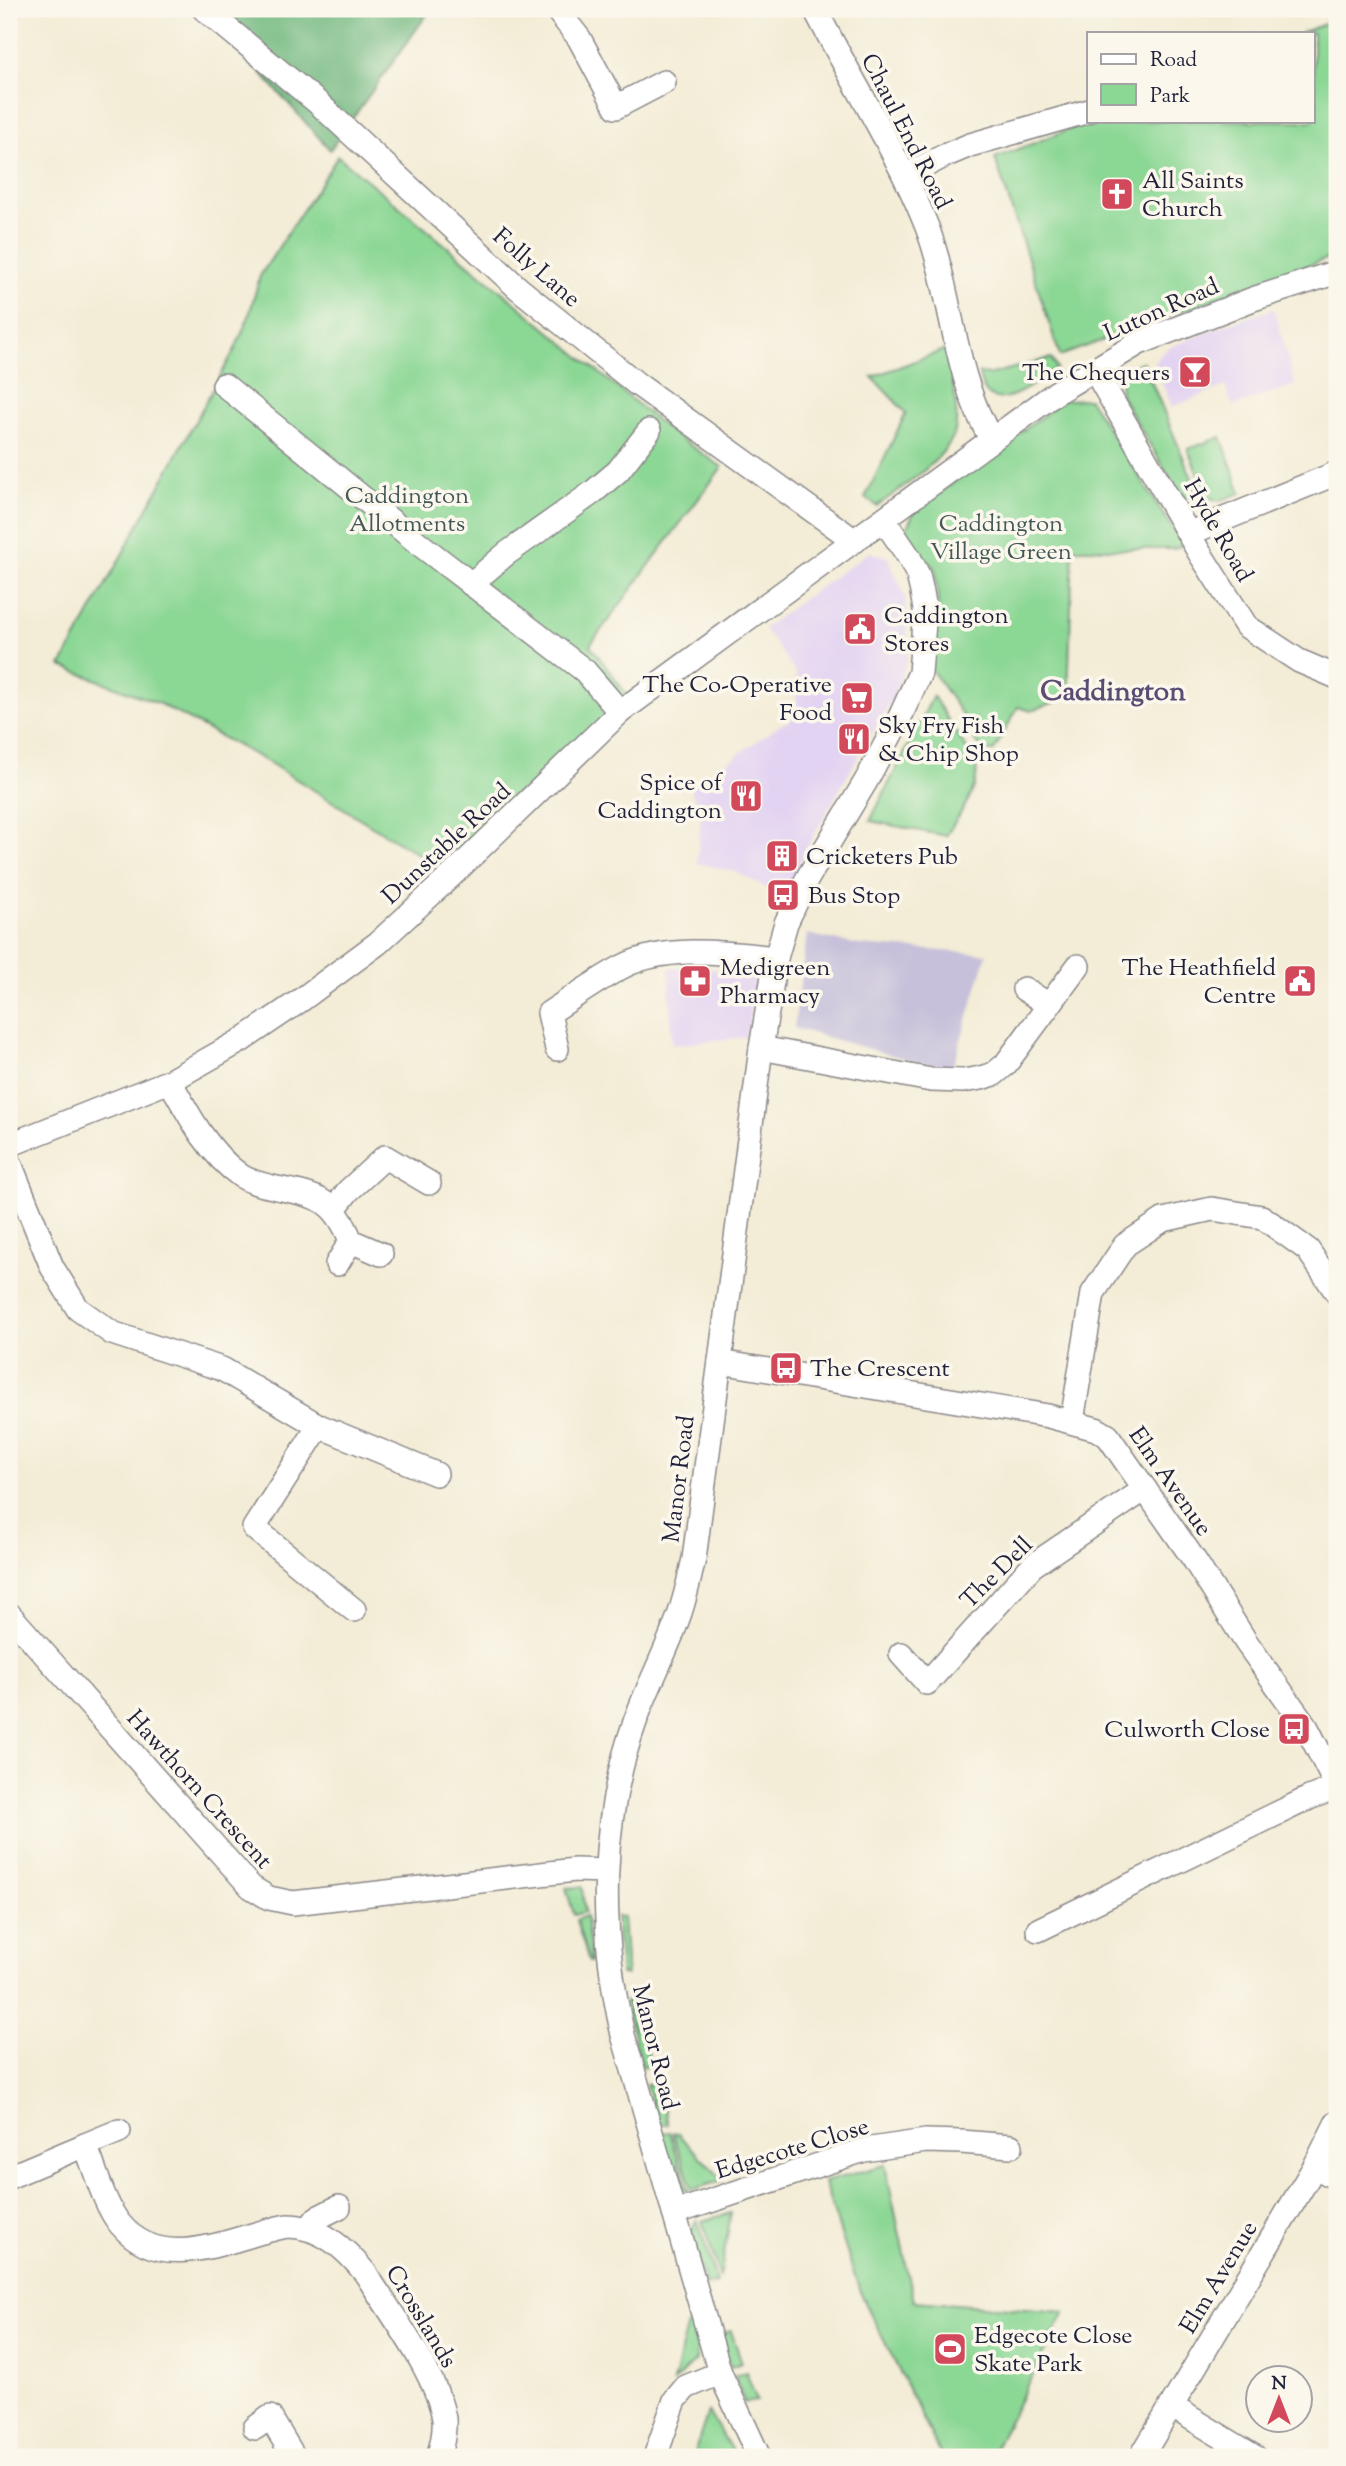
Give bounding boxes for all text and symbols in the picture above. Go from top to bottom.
legend [1087,32,1314,122]
text: Road [1150,46,1197,76]
street label: Chaul End Road [851,48,959,216]
text: Park [1150,82,1191,112]
place label: All Saints Church [1142,165,1244,227]
church icon: All Saints Church [1098,175,1136,213]
street label: Folly Lane [484,221,587,316]
street label: Luton Road [1099,270,1225,351]
bar icon: The Chequers [1176,353,1214,391]
place label: The Chequers [1022,357,1170,391]
street label: Hyde Road [1174,473,1261,589]
park label: Caddington Allotments [345,480,469,542]
park label: Caddington Village Green [930,508,1072,570]
place label: Caddington Stores [884,600,1009,662]
public building icon: Caddington Stores [841,610,879,648]
place label: The Co-Operative Food [642,669,832,731]
district label: Caddington [1040,673,1186,713]
supermarket icon: The Co-Operative Food [838,679,876,717]
place label: Sky Fry Fish & Chip Shop [878,710,1019,772]
restaurant icon: Sky Fry Fish & Chip Shop [835,720,873,758]
place label: Spice of Caddington [597,767,724,829]
street label: Dunstable Road [375,775,520,913]
restaurant icon: Spice of Caddington [727,777,765,815]
building icon: Cricketers Pub [763,837,801,875]
place label: Cricketers Pub [806,841,958,875]
bus stop icon: Bus Stop [764,876,802,914]
place label: Bus Stop [808,880,900,914]
place label: Medigreen Pharmacy [720,952,830,1014]
place label: The Heathfield Centre [1122,952,1276,1014]
pharmacy icon: Medigreen Pharmacy [676,962,714,1000]
public building icon: The Heathfield Centre [1281,962,1319,1000]
bus stop icon: The Crescent [767,1349,805,1387]
place label: The Crescent [810,1353,950,1387]
street label: Manor Road [655,1413,705,1545]
street label: Elm Avenue [1119,1421,1220,1544]
street label: The Dell [953,1529,1042,1617]
street label: Hawthorn Crescent [118,1703,279,1877]
bus stop icon: Culworth Close [1275,1710,1313,1748]
place label: Culworth Close [1104,1714,1270,1748]
street label: Manor Road [622,1981,686,2114]
street label: Edgecote Close [712,2110,873,2189]
street label: Elm Avenue [1173,2215,1267,2341]
street label: Crosslands [376,2259,464,2375]
place label: Edgecote Close Skate Park [974,2320,1133,2382]
sports icon: Edgecote Close Skate Park [931,2330,969,2368]
north arrow [1244,2364,1314,2434]
text: N [1271,2371,1287,2398]

